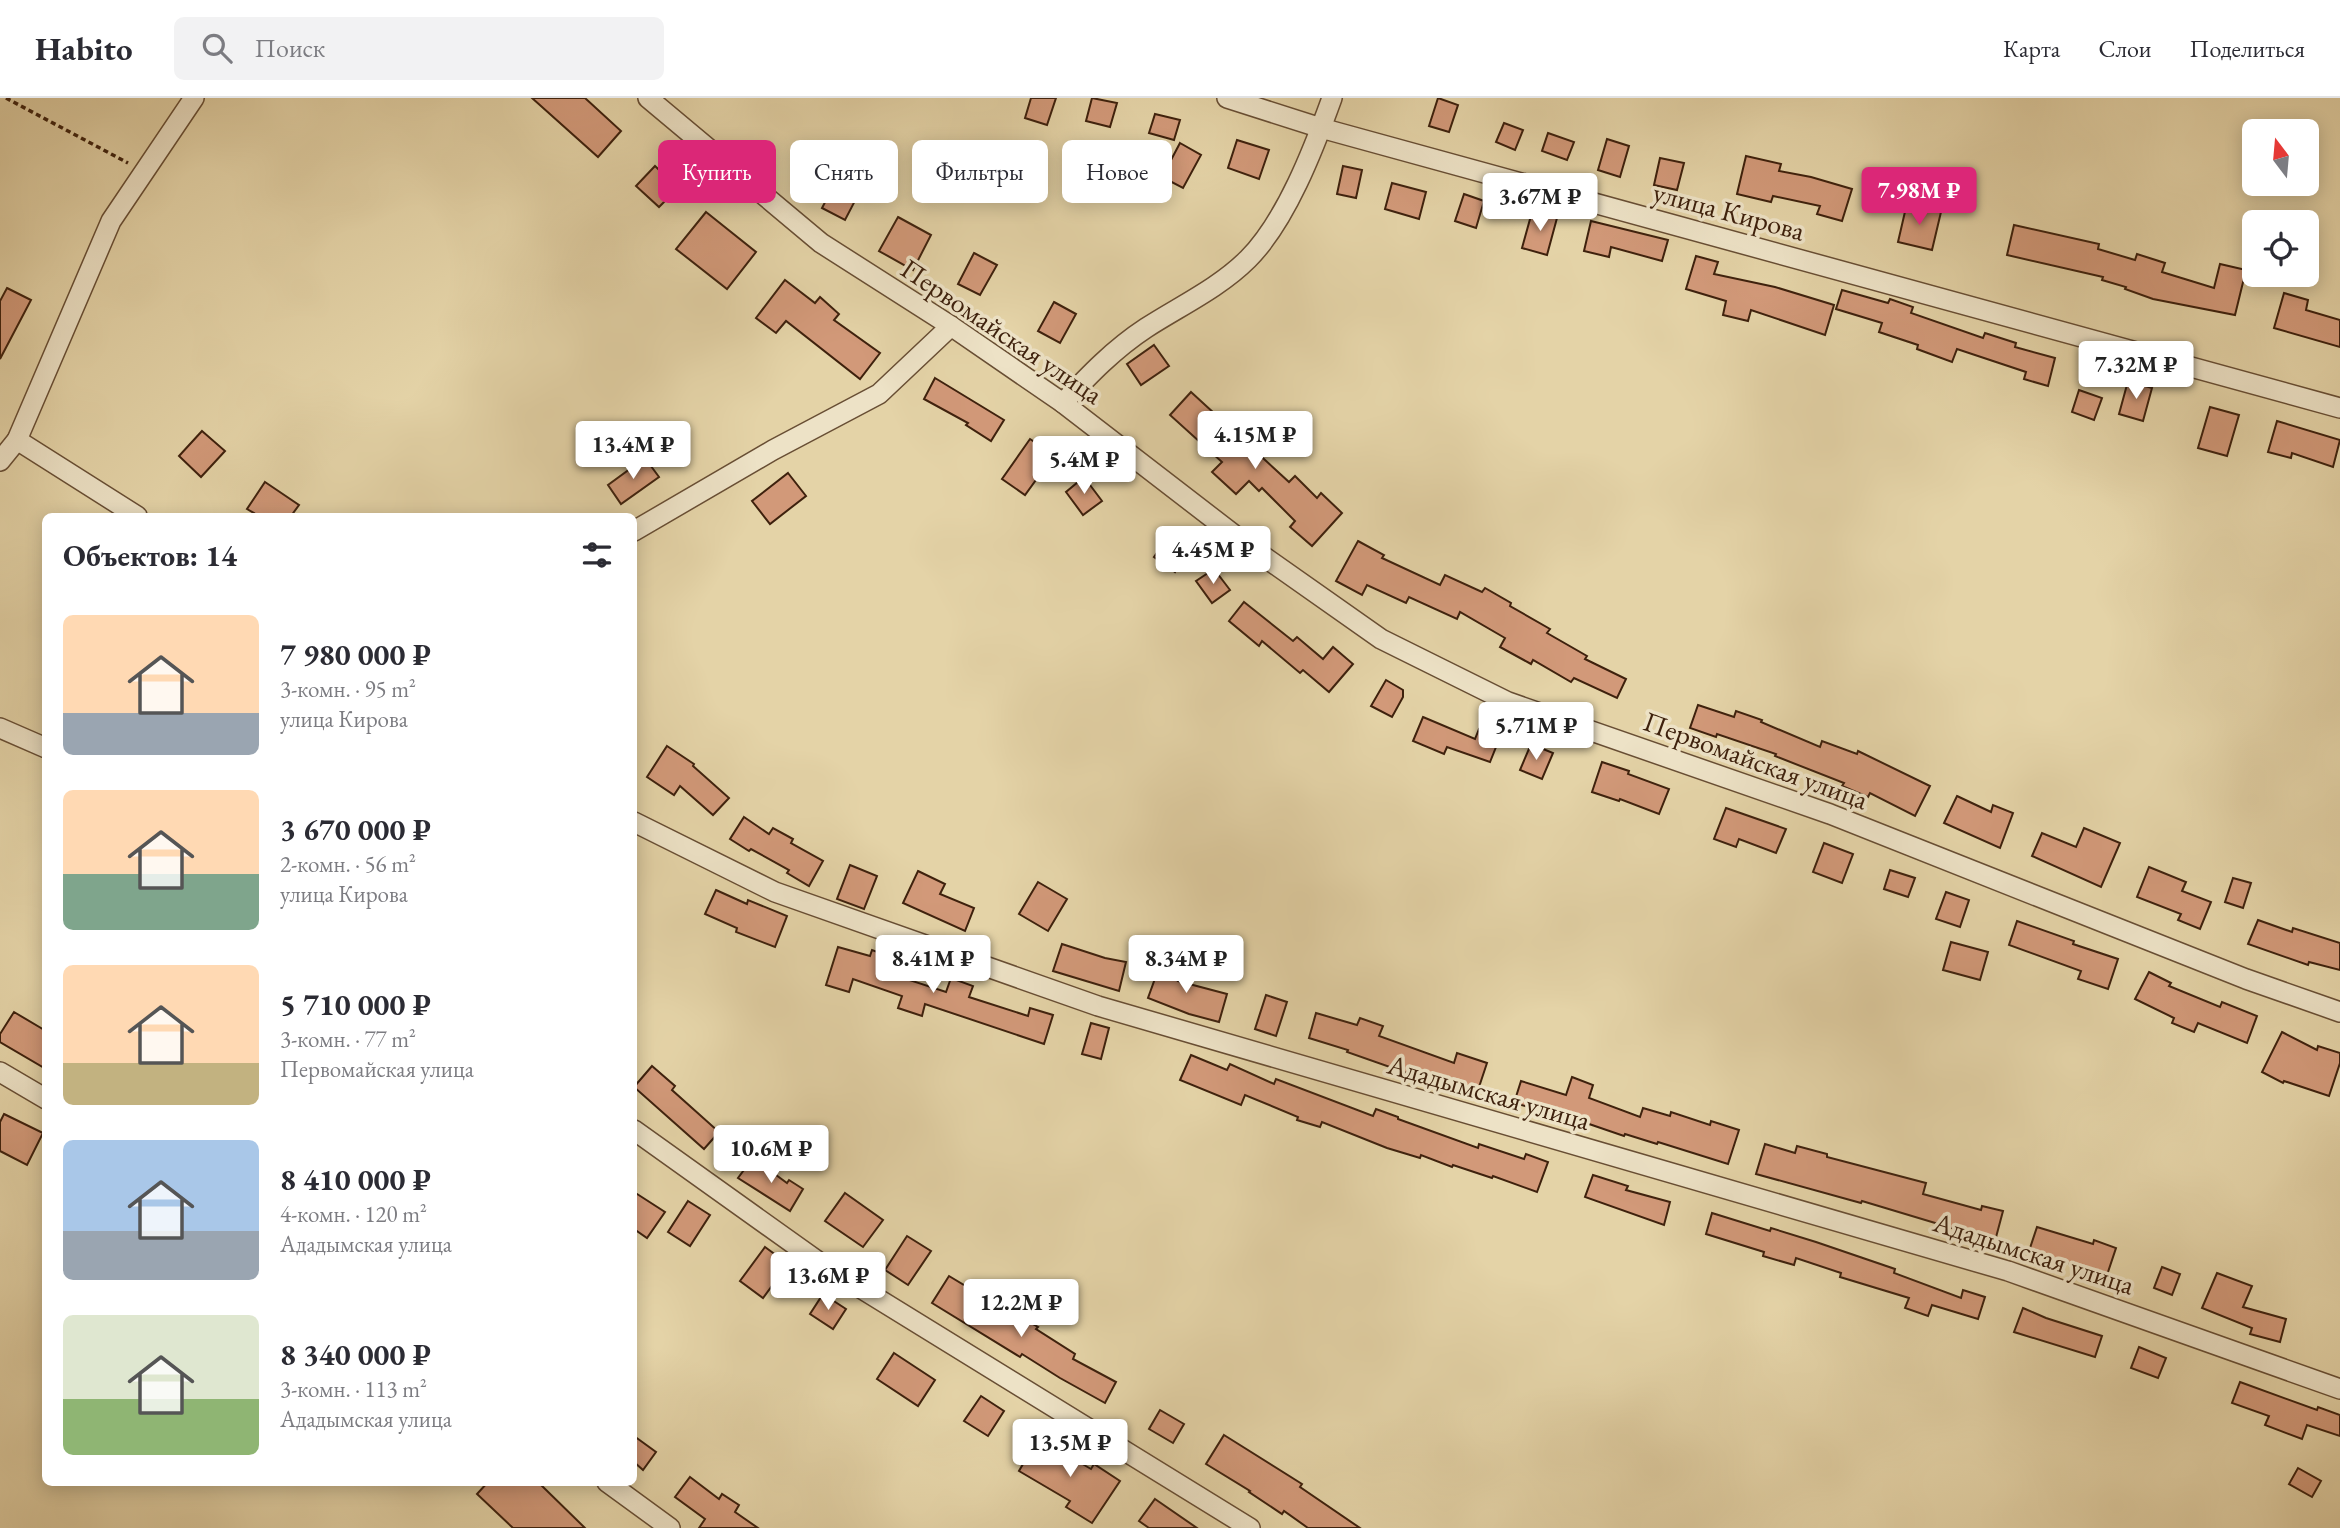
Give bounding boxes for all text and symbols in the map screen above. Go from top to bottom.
search box [174,17,664,80]
text: Habito [35,27,132,70]
icon: search [198,29,236,67]
text: Поиск [254,31,325,65]
text: Карта [2003,33,2060,64]
text: Слои [2098,33,2152,64]
text: Поделиться [2190,33,2305,64]
north arrow [2242,119,2319,196]
map controls [2242,119,2319,287]
chip: Купить [658,140,776,203]
chip: Снять [790,140,898,203]
chip: Фильтры [912,140,1048,203]
chip: Новое [1062,140,1172,203]
pin: 7.98M ₽ [1854,167,1984,227]
street label: улица Кирова [1649,173,1810,249]
pin: 3.67M ₽ [1475,174,1605,233]
text: 7.98M ₽ [1878,175,1960,205]
text: 3.67M ₽ [1499,181,1581,211]
button: locate [2242,210,2319,287]
street label: Первомайская улица [894,250,1111,412]
pin: 7.32M ₽ [2071,342,2201,401]
text: 7.32M ₽ [2095,349,2177,379]
pin: 4.15M ₽ [1190,412,1320,471]
text: 4.15M ₽ [1214,419,1296,449]
pin: 13.4M ₽ [568,422,698,481]
text: 13.4M ₽ [592,429,674,459]
pin: 5.4M ₽ [1027,436,1141,496]
text: 5.4M ₽ [1049,444,1119,474]
pin: 4.45M ₽ [1148,526,1278,586]
text: 4.45M ₽ [1172,534,1254,564]
text: Объектов: 14 [63,536,237,575]
icon: filters [578,536,616,574]
text: 7 980 000 ₽ [280,635,431,674]
icon: home [119,643,203,727]
text: 3-комн. · 95 m² [280,674,416,704]
pin: 5.71M ₽ [1471,702,1601,762]
street label: Первомайская улица [1639,703,1874,818]
text: улица Кирова [280,704,408,734]
text: 5.71M ₽ [1495,710,1577,740]
text: 3 670 000 ₽ [280,810,431,849]
icon: home [119,818,203,902]
text: 2-комн. · 56 m² [280,849,416,879]
text: улица Кирова [280,879,408,909]
pin: 8.41M ₽ [868,936,998,995]
pin: 8.34M ₽ [1121,936,1251,995]
text: 8.41M ₽ [892,943,974,973]
text: 8.34M ₽ [1145,943,1227,973]
text: 5 710 000 ₽ [280,985,431,1024]
icon: home [119,993,203,1077]
text: 3-комн. · 77 m² [280,1024,416,1054]
street label: Ададымская улица [1383,1046,1595,1138]
text: Первомайская улица [280,1054,474,1084]
pin: 10.6M ₽ [706,1126,836,1185]
text: 10.6M ₽ [730,1133,812,1163]
text: 8 410 000 ₽ [280,1160,431,1199]
icon: home [119,1168,203,1252]
text: 4-комн. · 120 m² [280,1199,427,1229]
street label: Ададымская улица [1928,1203,2140,1303]
text: Ададымская улица [280,1229,452,1259]
pin: 13.6M ₽ [763,1252,893,1312]
text: 13.6M ₽ [787,1260,869,1290]
pin: 12.2M ₽ [956,1280,1086,1339]
text: 12.2M ₽ [980,1287,1062,1317]
text: 8 340 000 ₽ [280,1335,431,1374]
icon: home [119,1343,203,1427]
text: 3-комн. · 113 m² [280,1374,427,1404]
text: Ададымская улица [280,1404,452,1434]
pin: 13.5M ₽ [1005,1420,1135,1479]
text: 13.5M ₽ [1029,1427,1111,1457]

